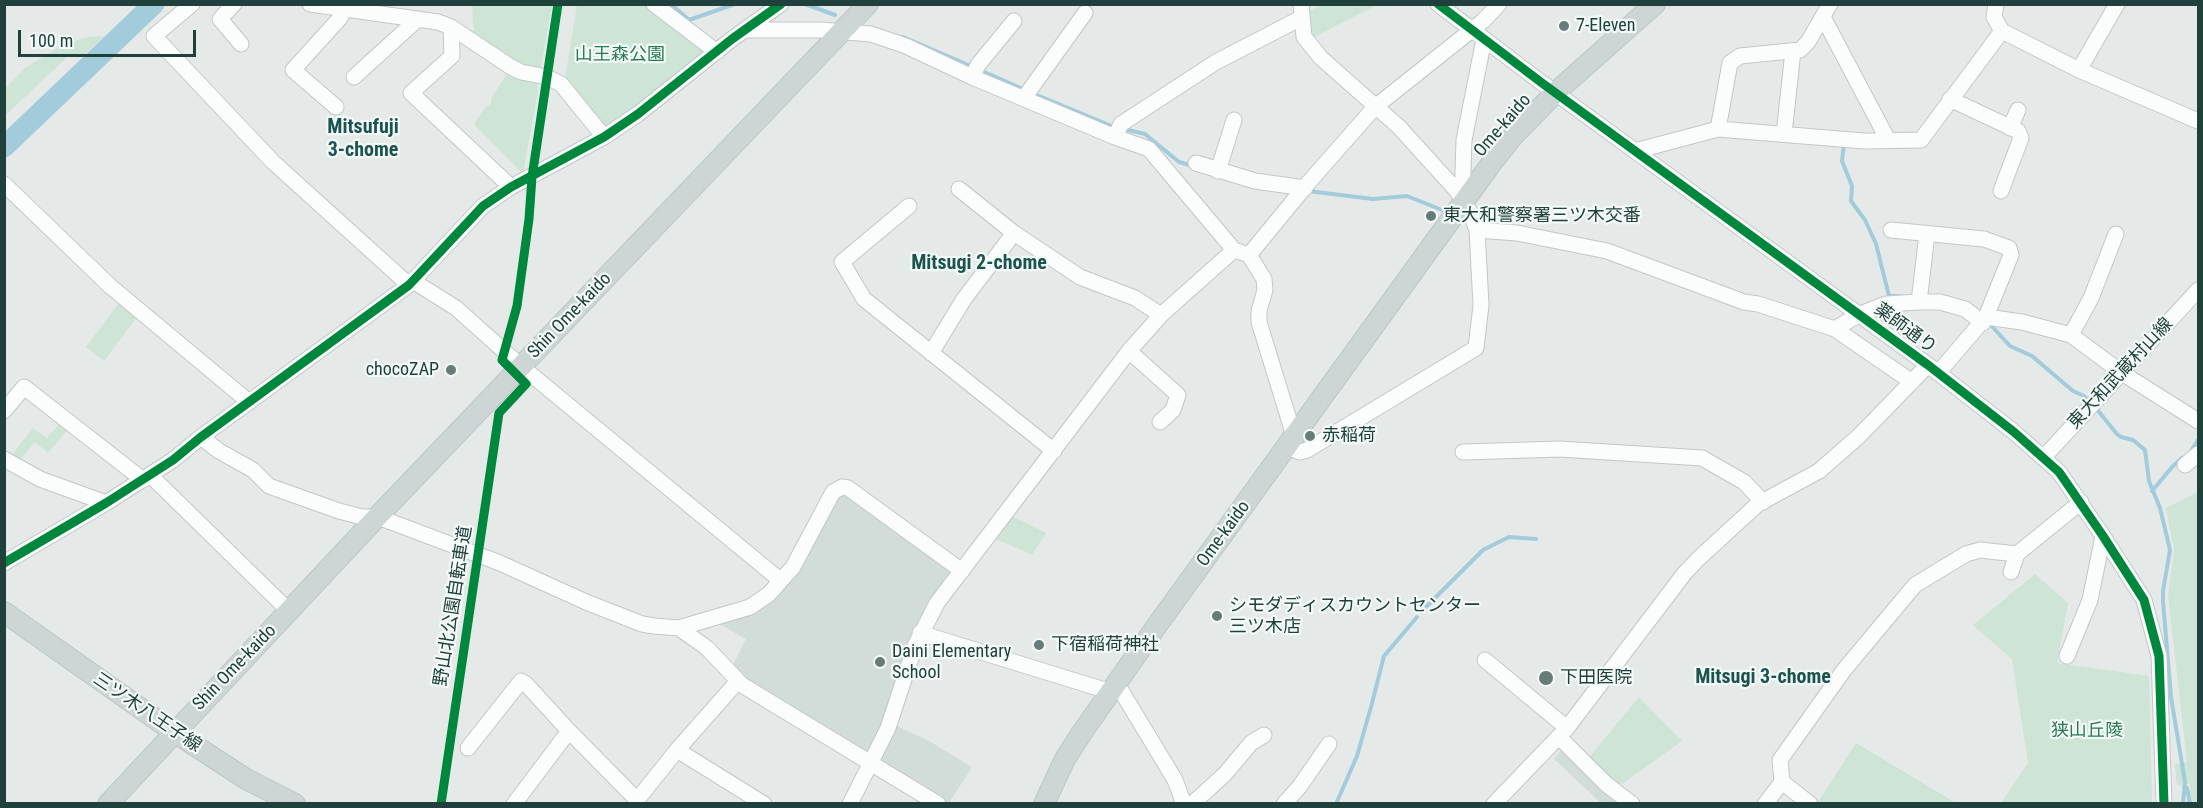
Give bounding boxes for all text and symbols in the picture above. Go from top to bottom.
place label: 7-Eleven [1576,15,1635,37]
scale bar [21,18,200,56]
marker: 7-Eleven [1557,19,1571,33]
text: 100 m [29,30,73,51]
park label: 山王森公園 [575,44,665,66]
street label: Ome-kaido [1470,90,1536,162]
district label: Mitsufuji 3-chome [327,116,399,163]
place label: 東大和警察署三ツ木交番 [1443,205,1641,227]
marker: 東大和警察署三ツ木交番 [1424,209,1438,223]
district label: Mitsugi 2-chome [911,252,1047,276]
street label: Shin Ome-kaido [524,269,616,363]
street label: 薬師通り [1870,299,1940,359]
street label: 東大和武蔵村山線 [2064,314,2178,434]
place label: chocoZAP [366,359,439,381]
marker: chocoZAP [444,363,458,377]
place label: 赤稲荷 [1322,425,1376,447]
marker: 赤稲荷 [1303,429,1317,443]
street label: Ome-kaido [1193,497,1255,571]
street label: 野山北公園自転車道 [431,524,477,688]
place label: シモダディスカウントセンター 三ツ木店 [1229,595,1481,638]
marker: シモダディスカウントセンター 三ツ木店 [1210,609,1224,623]
street label: Shin Ome-kaido [189,621,281,715]
place label: 下宿稲荷神社 [1051,634,1159,656]
marker: 下宿稲荷神社 [1032,638,1046,652]
place label: Daini Elementary School [892,641,1011,684]
marker: Daini Elementary School [873,655,887,669]
district label: Mitsugi 3-chome [1695,666,1831,690]
place label: 下田医院 [1560,667,1632,689]
street label: 三ツ木八王子線 [89,669,205,757]
marker: 下田医院 [1537,669,1555,687]
park label: 狭山丘陵 [2051,720,2123,742]

